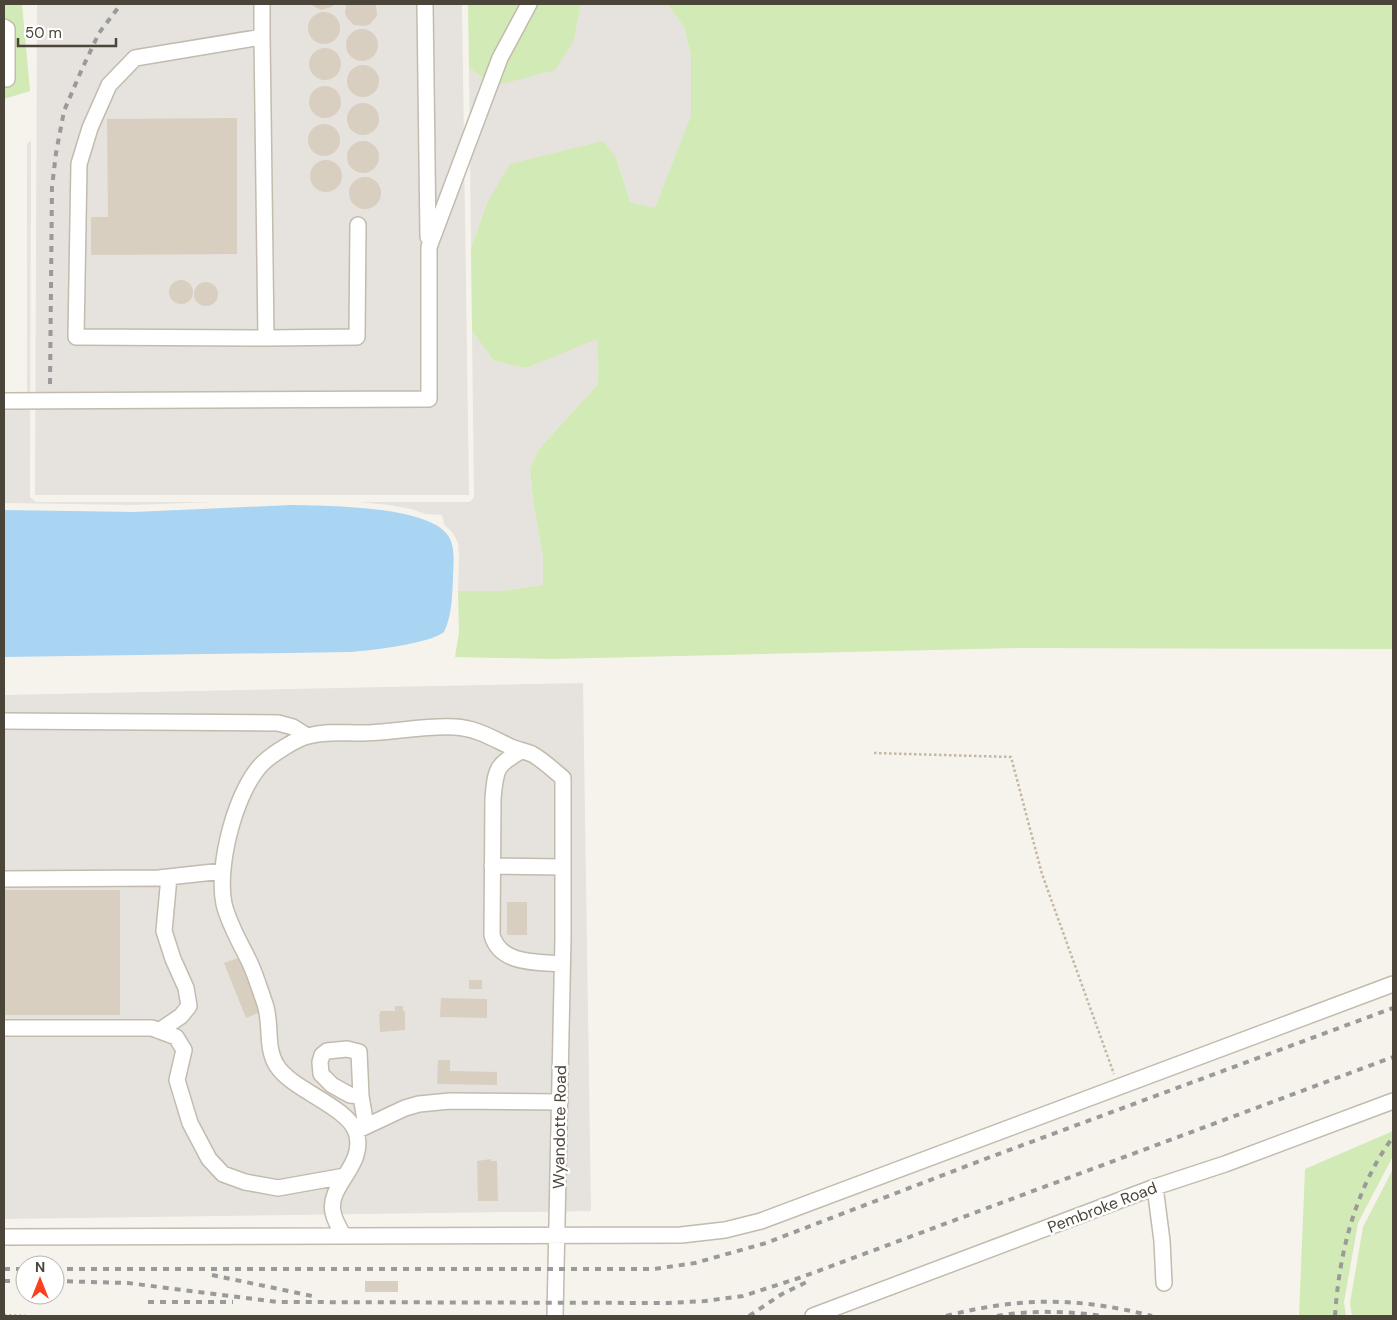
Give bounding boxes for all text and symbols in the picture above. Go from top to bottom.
scale bar [18,15,115,47]
text: 50 m [25,23,62,43]
street label: Wyandotte Road [548,1065,571,1189]
street label: Pembroke Road [1045,1177,1160,1238]
north arrow [15,1255,65,1305]
text: N [35,1258,45,1276]

